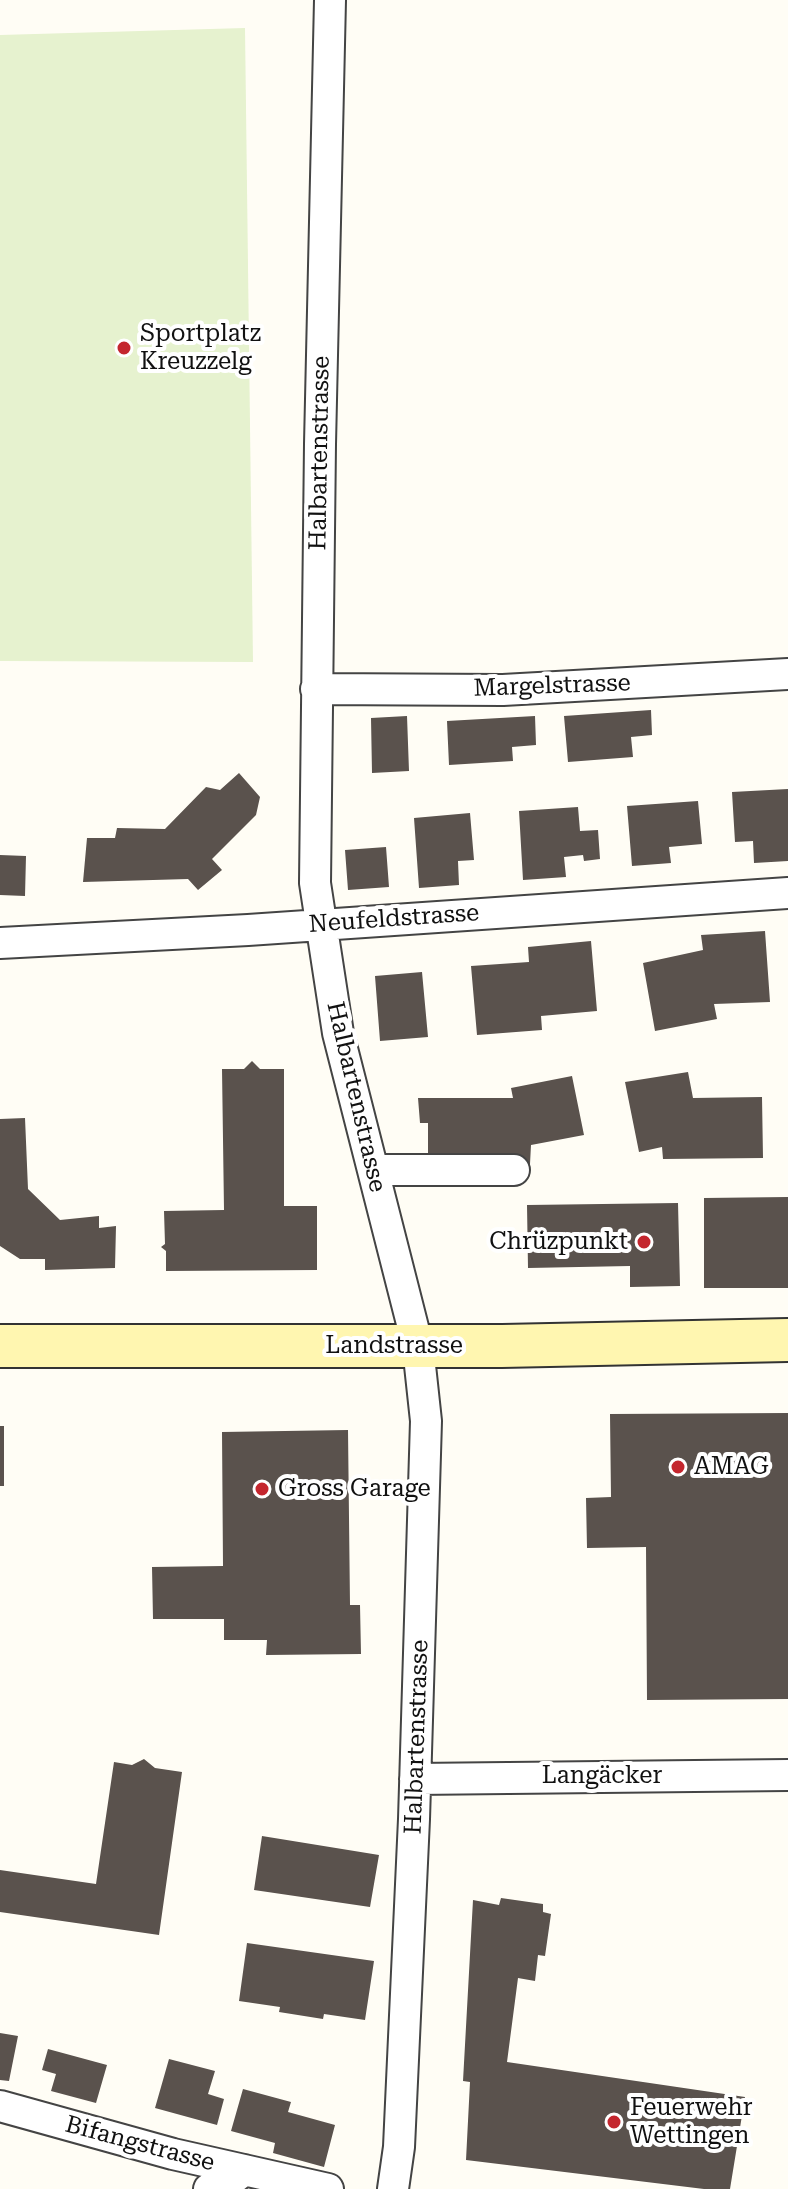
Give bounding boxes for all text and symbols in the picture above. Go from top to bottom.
place label: Sportplatz Kreuzzelg [140,320,261,376]
marker: Sportplatz Kreuzzelg [115,339,133,357]
street label: Halbartenstrasse [304,355,336,551]
street label: Margelstrasse [473,669,631,703]
street label: Neufeldstrasse [308,899,480,939]
street label: Halbartenstrasse [320,999,392,1195]
place label: Chrüzpunkt [489,1228,628,1256]
marker: Chrüzpunkt [635,1233,653,1251]
street label: Landstrasse [325,1332,463,1360]
place label: AMAG [694,1453,768,1481]
marker: AMAG [669,1458,687,1476]
place label: Gross Garage [278,1475,431,1503]
marker: Gross Garage [253,1480,271,1498]
street label: Halbartenstrasse [399,1639,435,1835]
street label: Langäcker [542,1762,662,1790]
place label: Feuerwehr Wettingen [630,2094,753,2150]
street label: Bifangstrasse [62,2110,218,2178]
marker: Feuerwehr Wettingen [605,2113,623,2131]

